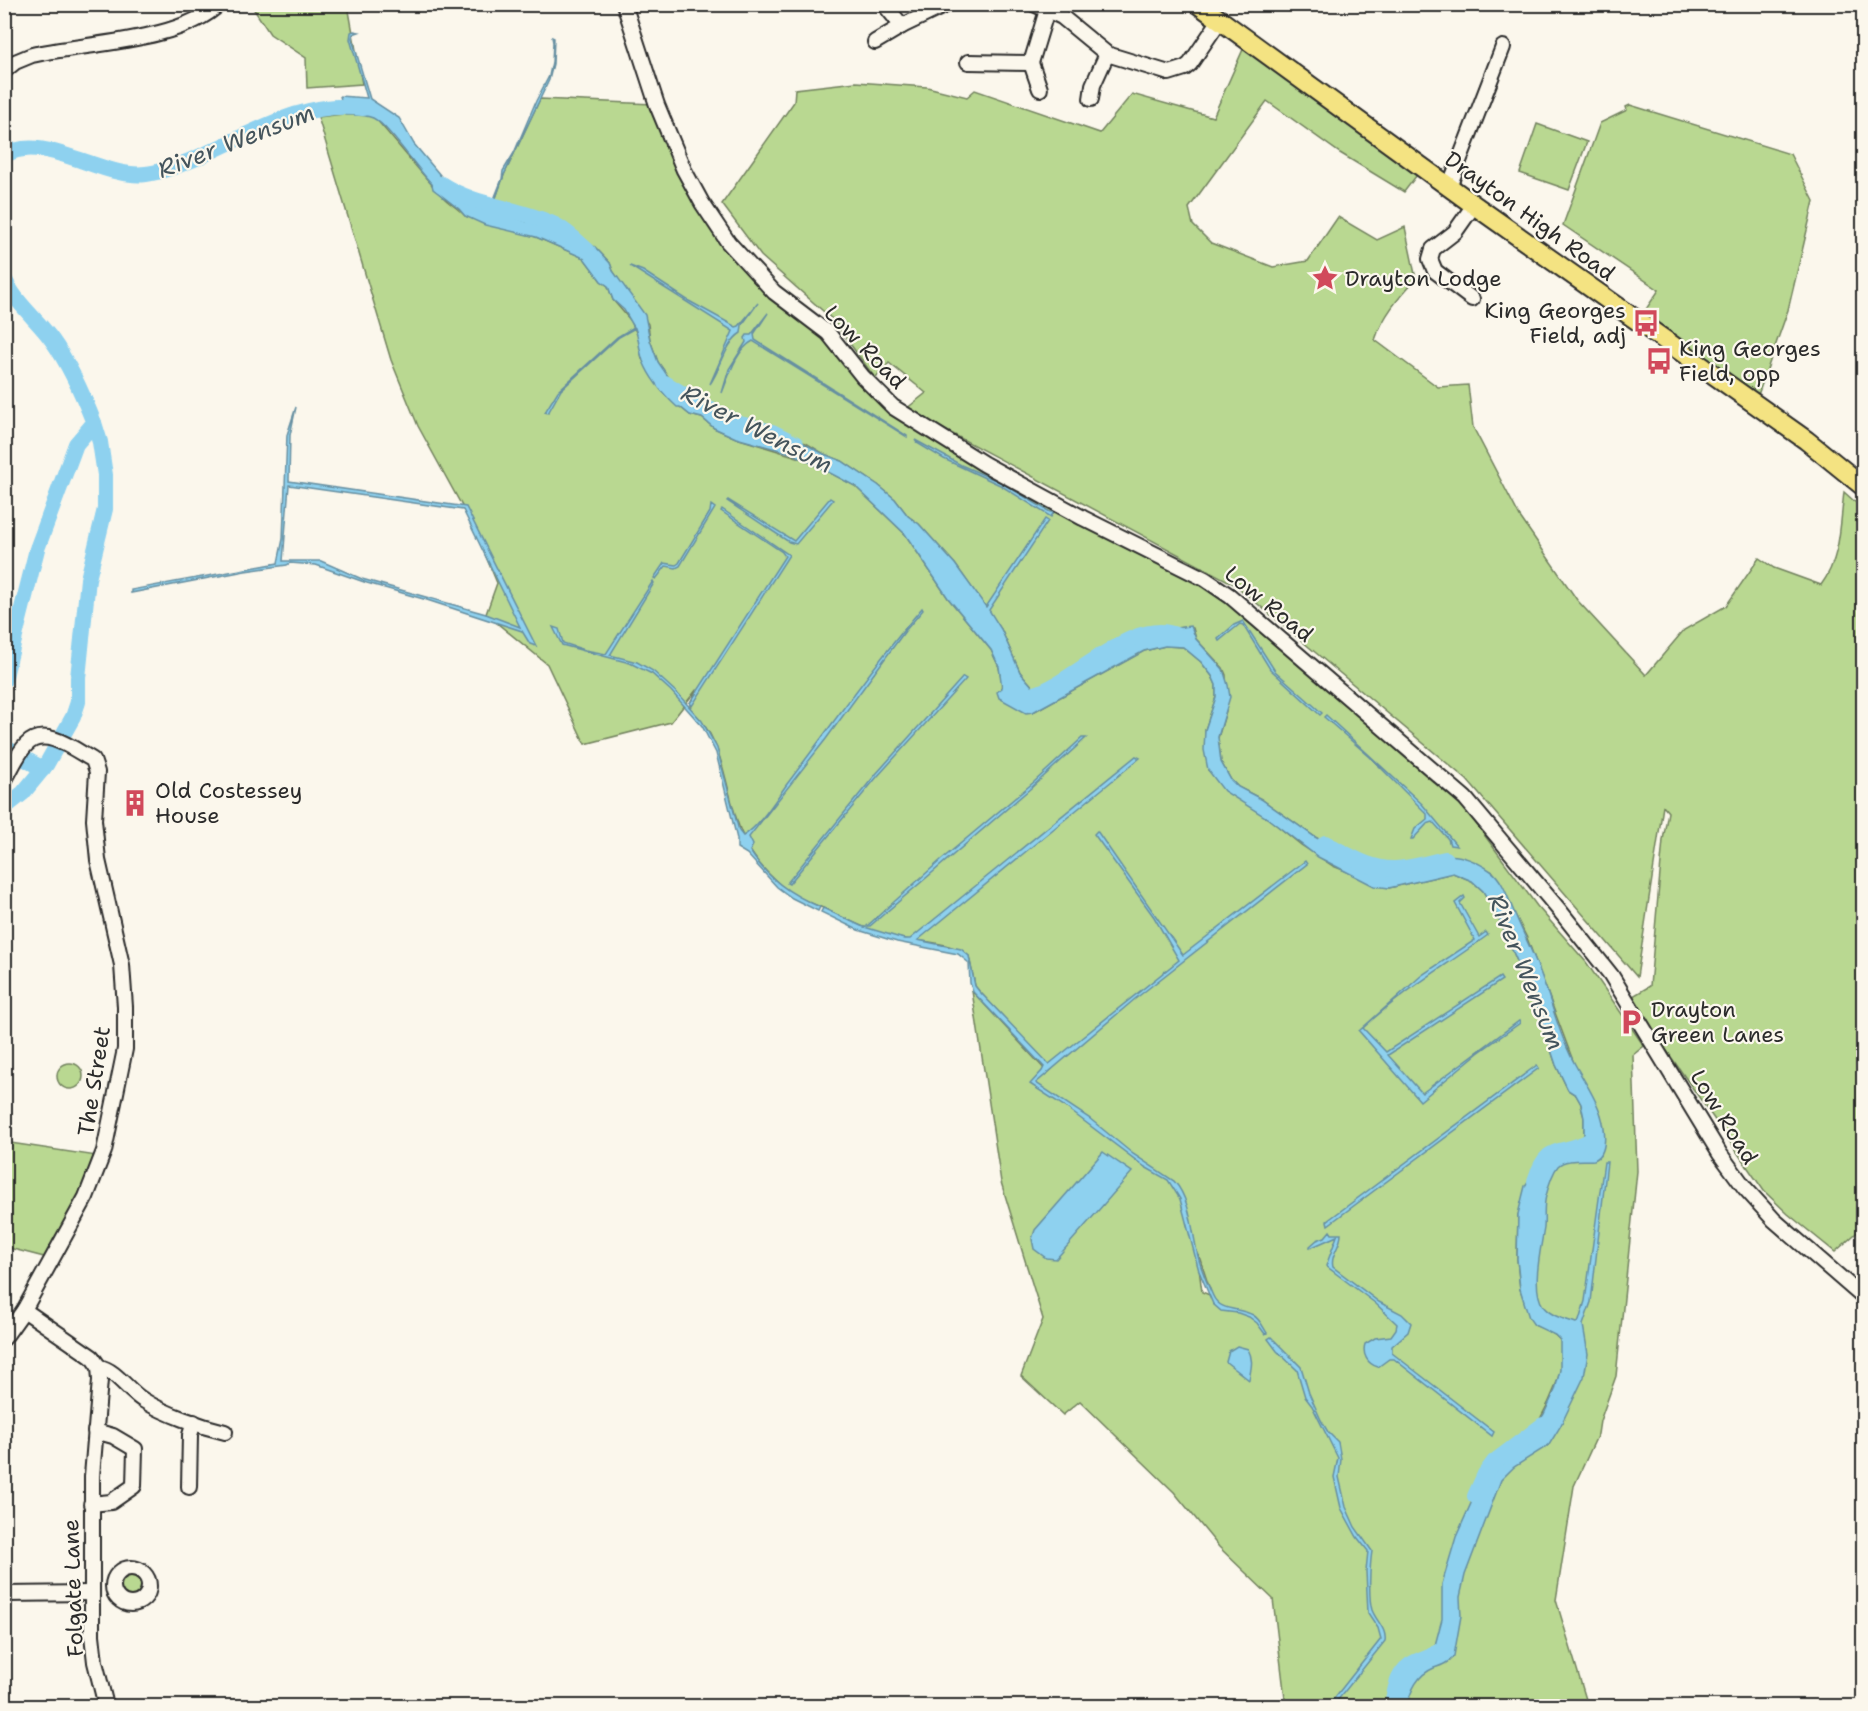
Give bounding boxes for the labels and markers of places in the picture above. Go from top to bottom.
place icon: Drayton Lodge [1310,263,1340,293]
place label: Drayton Lodge [1345,264,1502,293]
place label: King Georges Field, adj [1484,296,1626,350]
bus stop icon: King Georges Field, adj [1631,308,1661,338]
place label: King Georges Field, opp [1679,334,1821,388]
bus stop icon: King Georges Field, opp [1644,346,1674,376]
place label: Old Costessey House [155,776,302,830]
building icon: Old Costessey House [120,788,150,818]
place label: Drayton Green Lanes [1651,995,1784,1049]
parking icon: Drayton Green Lanes [1616,1007,1646,1037]

